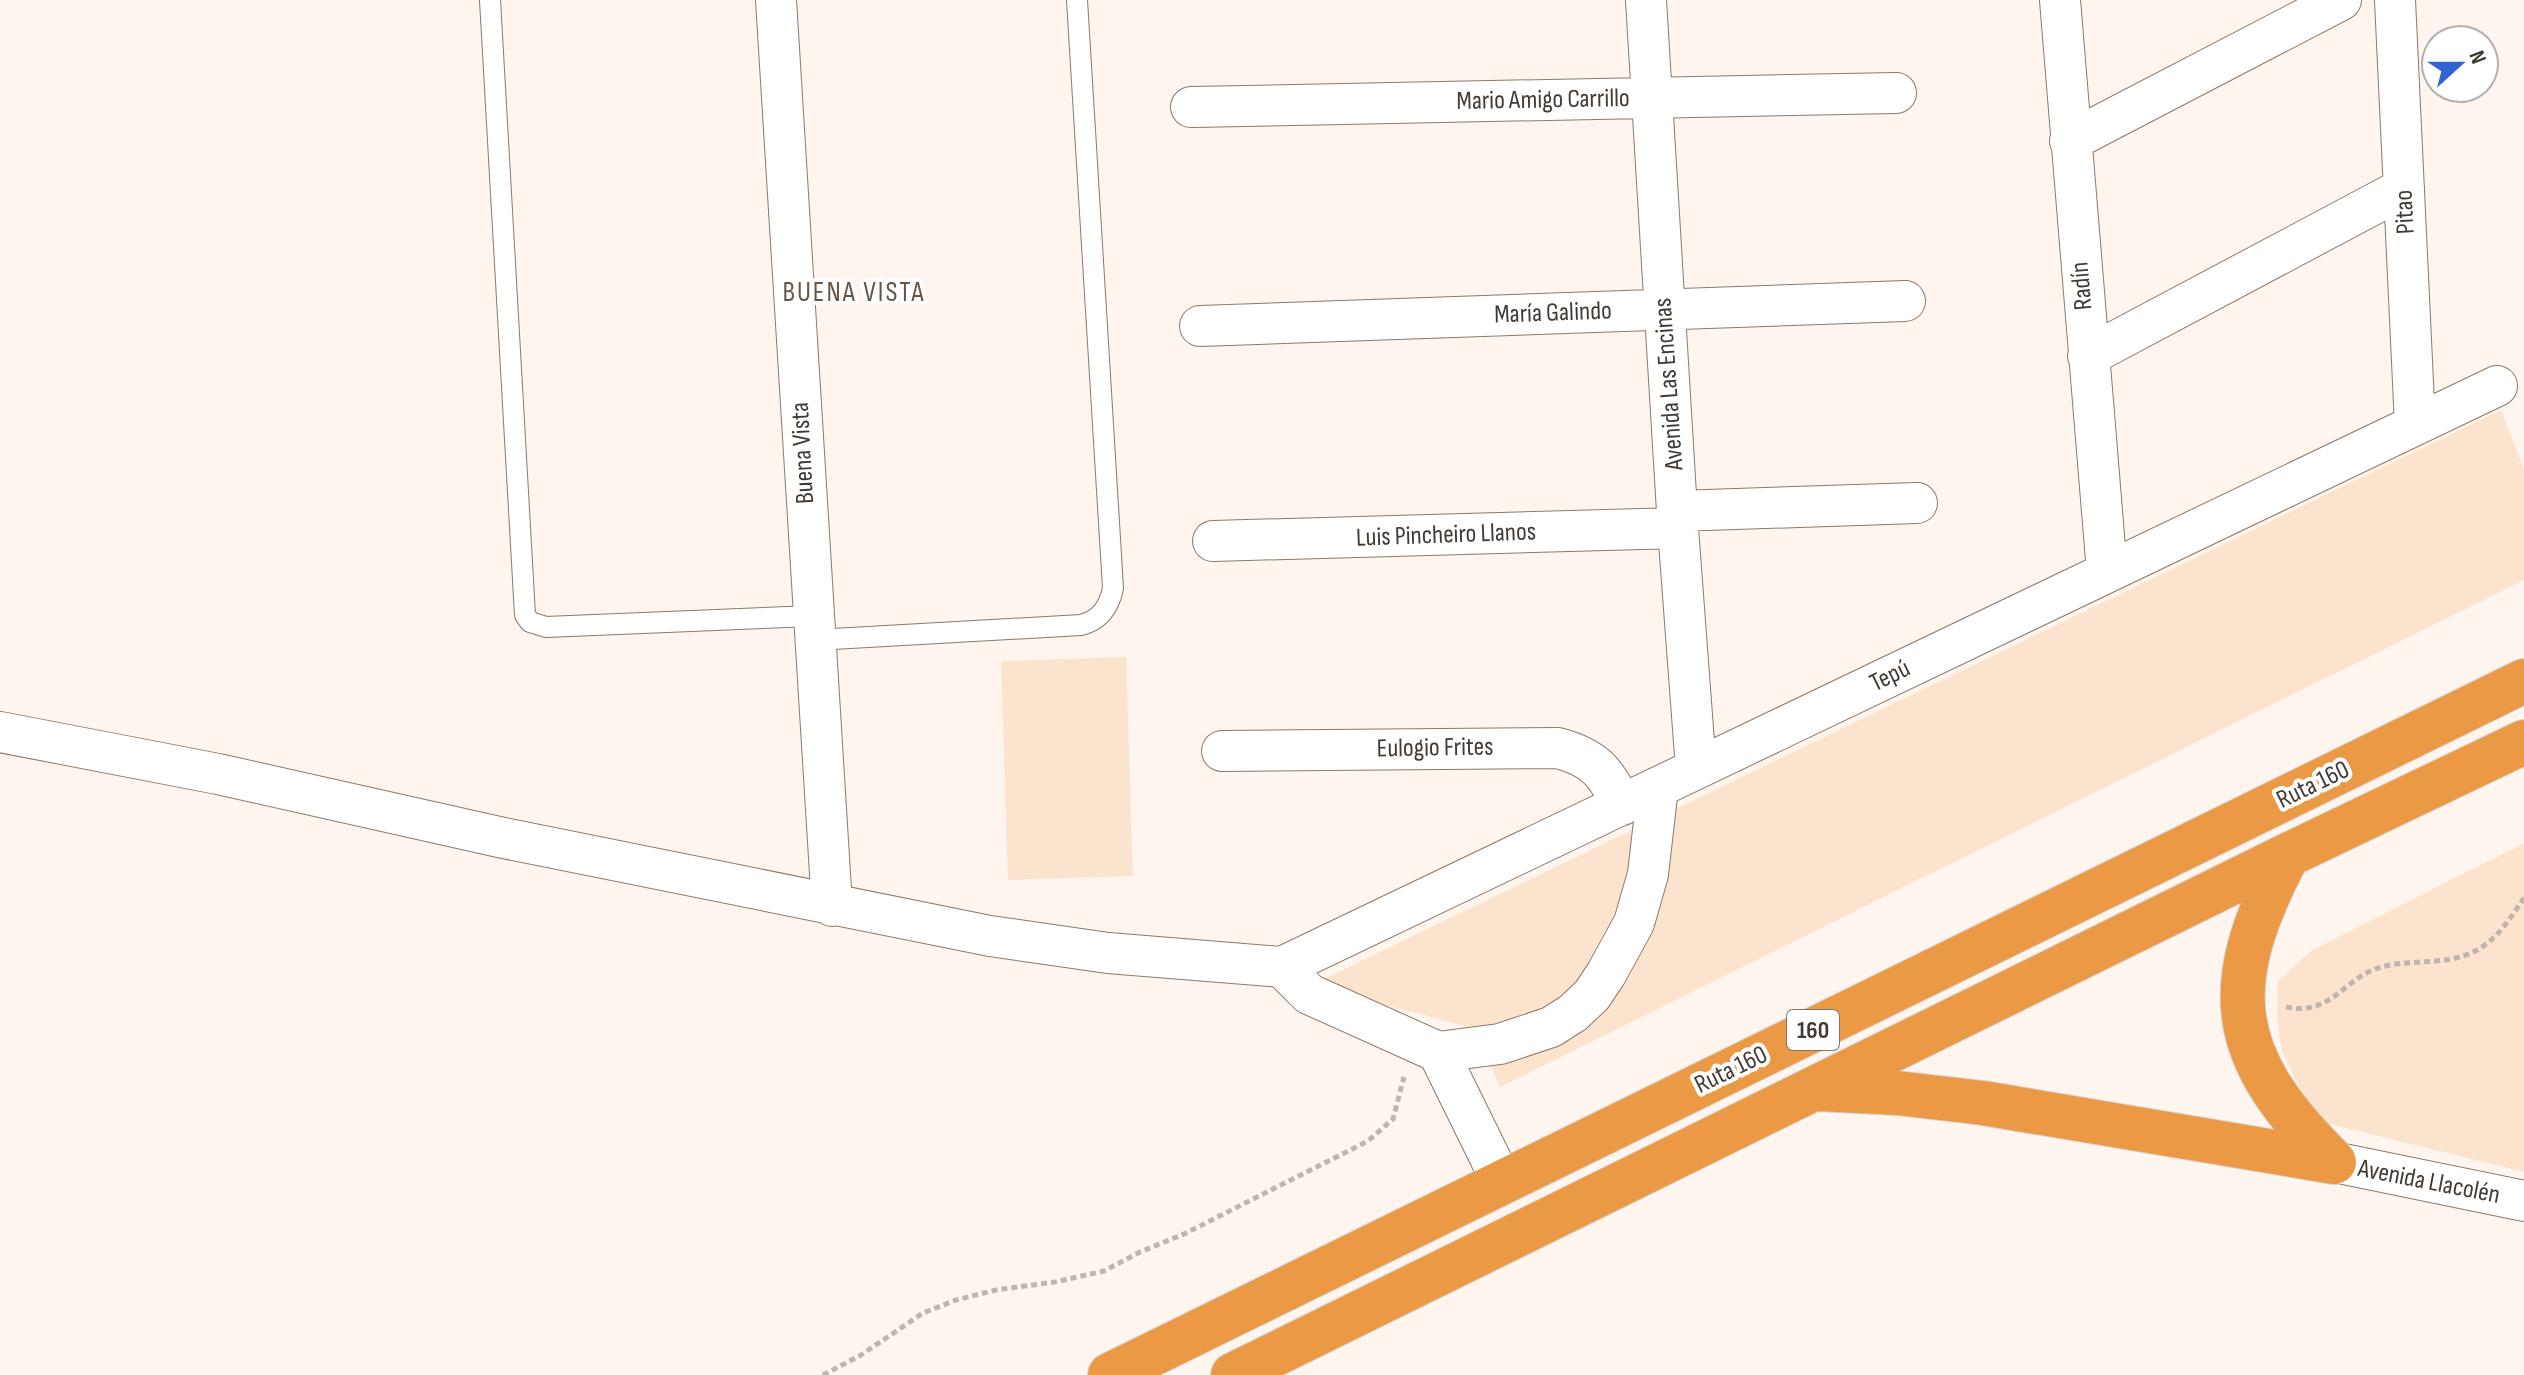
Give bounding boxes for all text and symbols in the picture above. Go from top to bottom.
north arrow [2420,24,2500,104]
text: N [2463,47,2492,68]
street label: Mario Amigo Carrillo [1456,83,1630,117]
street label: Pitao [2388,189,2422,235]
street label: Radín [2064,260,2100,312]
district label: BUENA VISTA [783,276,925,309]
street label: María Galindo [1494,295,1612,331]
street label: Avenida Las Encinas [1648,297,1691,472]
street label: Buena Vista [785,401,821,505]
street label: Luis Pincheiro Llanos [1355,516,1537,554]
street label: Tepú [1865,653,1915,699]
street label: Eulogio Frites [1376,731,1494,765]
street label: Ruta 160 [2272,754,2354,816]
road number: 160 [1787,1010,1839,1050]
street label: Ruta 160 [1690,1039,1772,1101]
street label: Avenida Llacolén [2354,1153,2503,1211]

